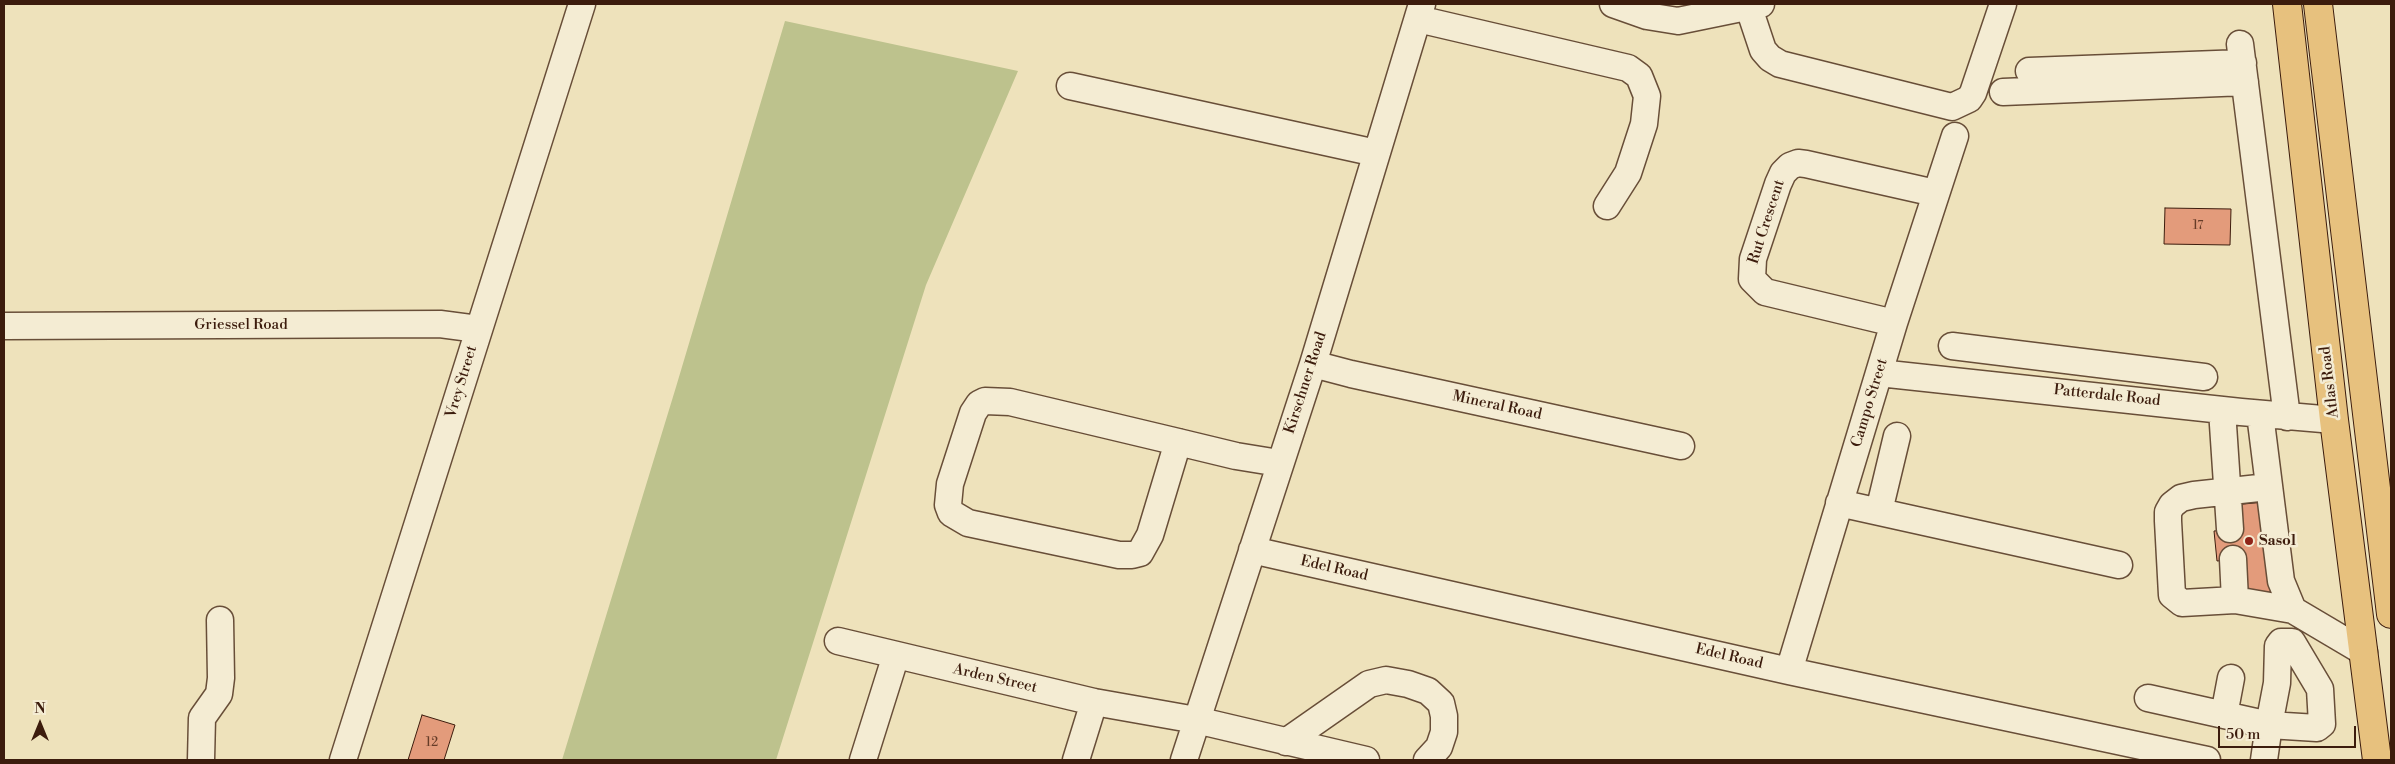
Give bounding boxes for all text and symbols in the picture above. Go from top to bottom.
street label: Rut Crescent [1745,178,1789,266]
house number: 17 [2193,219,2203,233]
street label: Griessel Road [194,316,288,334]
street label: Kirschner Road [1281,330,1331,436]
street label: Vrey Street [442,344,482,420]
street label: Atlas Road [2317,345,2343,419]
street label: Campo Street [1848,356,1892,450]
street label: Patterdale Road [2053,381,2161,411]
street label: Mineral Road [1451,388,1543,424]
place label: Sasol [2259,532,2296,550]
marker: Sasol [2243,535,2255,547]
street label: Edel Road [1298,552,1370,586]
street label: Edel Road [1693,640,1765,674]
street label: Arden Street [951,661,1039,697]
north arrow [15,699,65,749]
text: N [34,700,46,718]
scale bar [2220,716,2358,748]
text: 50 m [2226,725,2260,744]
house number: 12 [426,736,438,750]

